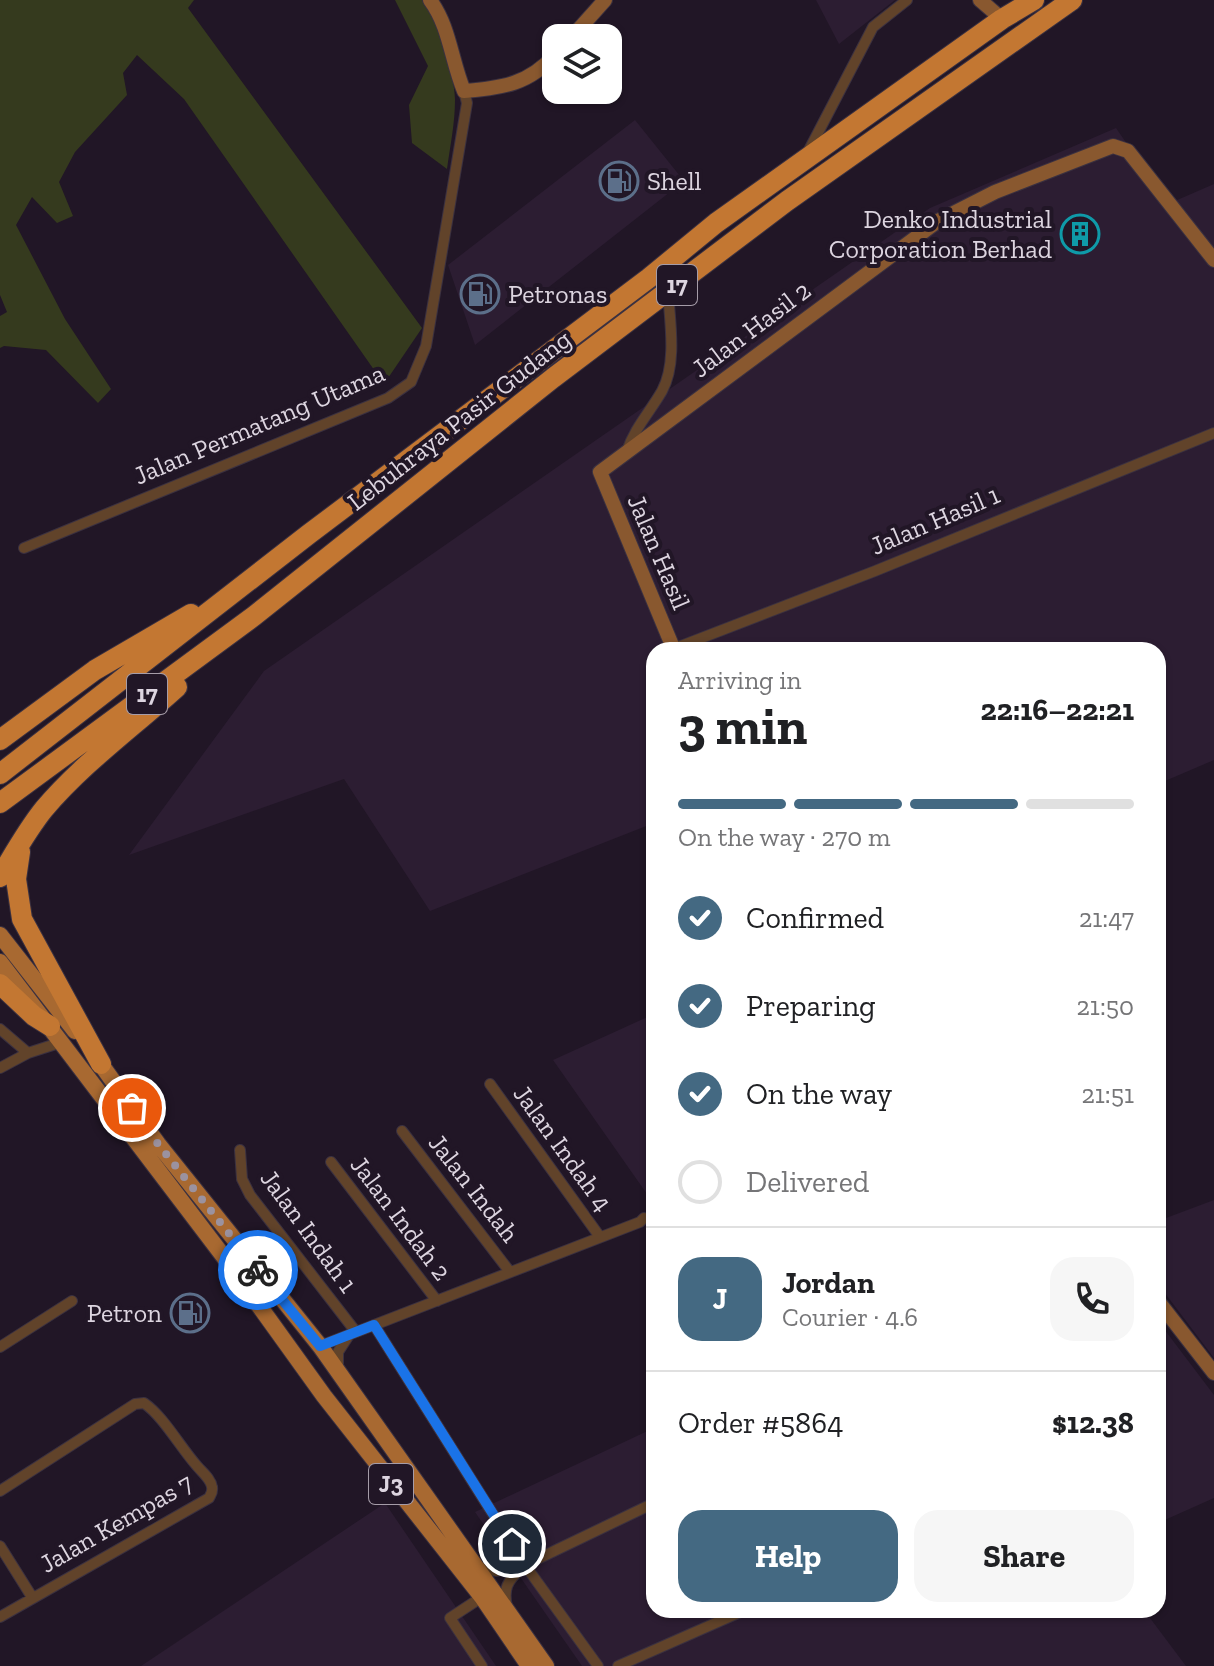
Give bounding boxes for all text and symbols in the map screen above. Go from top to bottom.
map controls [542,24,622,104]
button: layers [542,24,622,104]
fuel station icon: Shell [598,160,640,202]
place label: Shell [647,165,702,197]
place label: Denko Industrial Corporation Berhad [829,203,1052,265]
building icon: Denko Industrial Corporation Berhad [1059,213,1101,255]
road number: 17 [657,265,697,305]
fuel station icon: Petronas [459,273,501,315]
street label: Jalan Hasil 2 [685,274,817,384]
place label: Petronas [508,278,607,310]
street label: Lebuhraya Pasir Gudang [341,323,577,517]
street label: Jalan Permatang Utama [129,356,390,491]
street label: Jalan Hasil 1 [865,478,1005,562]
street label: Jalan Hasil [621,490,697,614]
text: Arriving in [678,664,801,696]
road number: 17 [127,674,167,714]
text: 22:16–22:21 [981,692,1134,728]
text: 3 min [678,695,807,757]
text: On the way · 270 m [678,821,891,853]
icon: check [678,896,722,940]
text: Confirmed [746,900,884,936]
text: 21:47 [1079,902,1134,934]
icon: check [678,984,722,1028]
text: Preparing [746,988,876,1024]
text: 21:50 [1076,990,1134,1022]
icon: check [678,1072,722,1116]
pin [98,1074,166,1142]
text: On the way [746,1076,892,1112]
text: 21:51 [1081,1078,1134,1110]
street label: Jalan Indah 4 [506,1079,620,1217]
icon: bag [110,1086,154,1130]
street label: Jalan Indah [422,1127,526,1249]
street label: Jalan Indah 2 [344,1149,458,1287]
street label: Jalan Indah 1 [254,1163,364,1299]
text: Delivered [746,1164,869,1200]
courier [218,1230,298,1310]
icon: bike [236,1248,280,1292]
button: phone [1050,1257,1134,1341]
text: Jordan [782,1265,875,1301]
text: J [713,1281,727,1317]
fuel station icon: Petron [169,1292,211,1334]
place label: Petron [87,1297,162,1329]
text: Courier · 4.6 [782,1301,918,1333]
text: Order #5864 [678,1405,843,1441]
text: $12.38 [1052,1405,1134,1441]
road number: J3 [369,1464,413,1504]
street label: Jalan Kempas 7 [34,1466,198,1580]
pin [478,1510,546,1578]
button: Help [678,1510,898,1602]
button: Share [914,1510,1134,1602]
icon: home [490,1522,534,1566]

